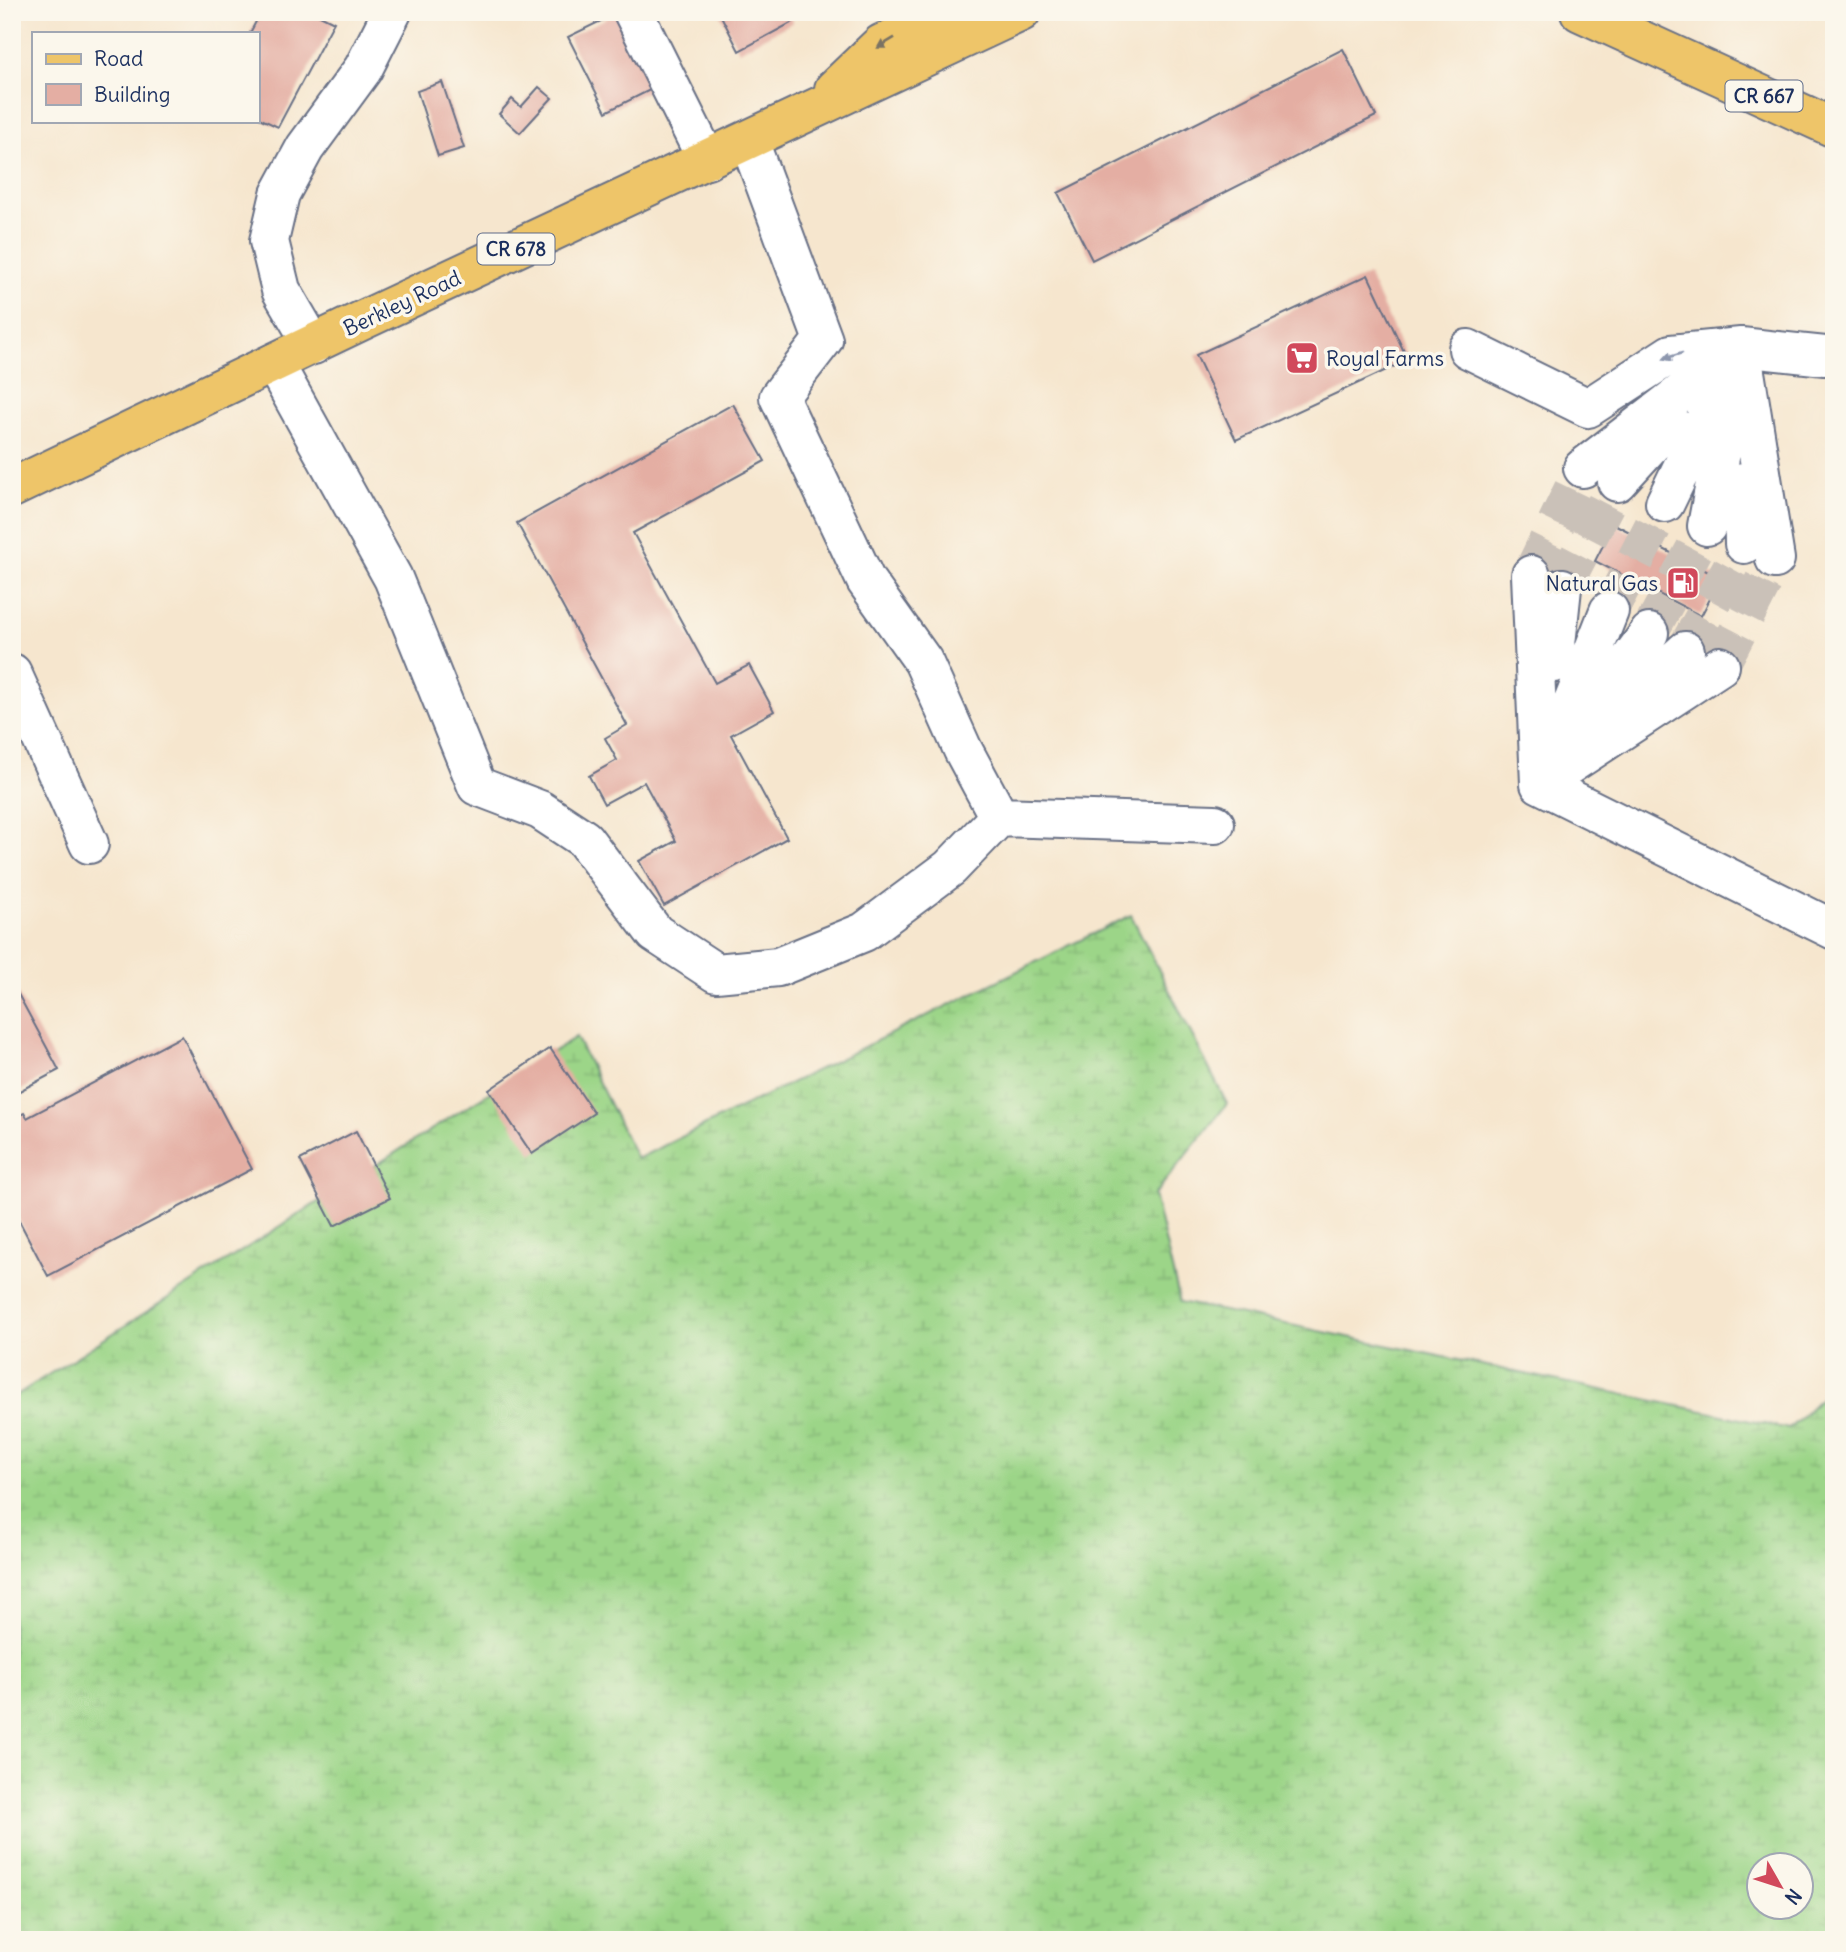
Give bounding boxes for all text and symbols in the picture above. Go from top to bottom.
legend [32,32,259,122]
one-way arrow [876,36,896,49]
text: Road [94,45,143,72]
road number: CR 667 [1726,80,1802,111]
text: Building [94,81,170,108]
road number: CR 678 [477,233,554,264]
street label: Berkley Road [339,264,465,342]
supermarket icon: Royal Farms [1283,339,1321,377]
place label: Royal Farms [1326,345,1444,372]
one-way arrow [1663,352,1684,362]
fuel station icon: Natural Gas [1664,564,1702,602]
place label: Natural Gas [1546,570,1658,597]
north arrow [1744,1850,1814,1920]
text: N [1780,1884,1807,1909]

